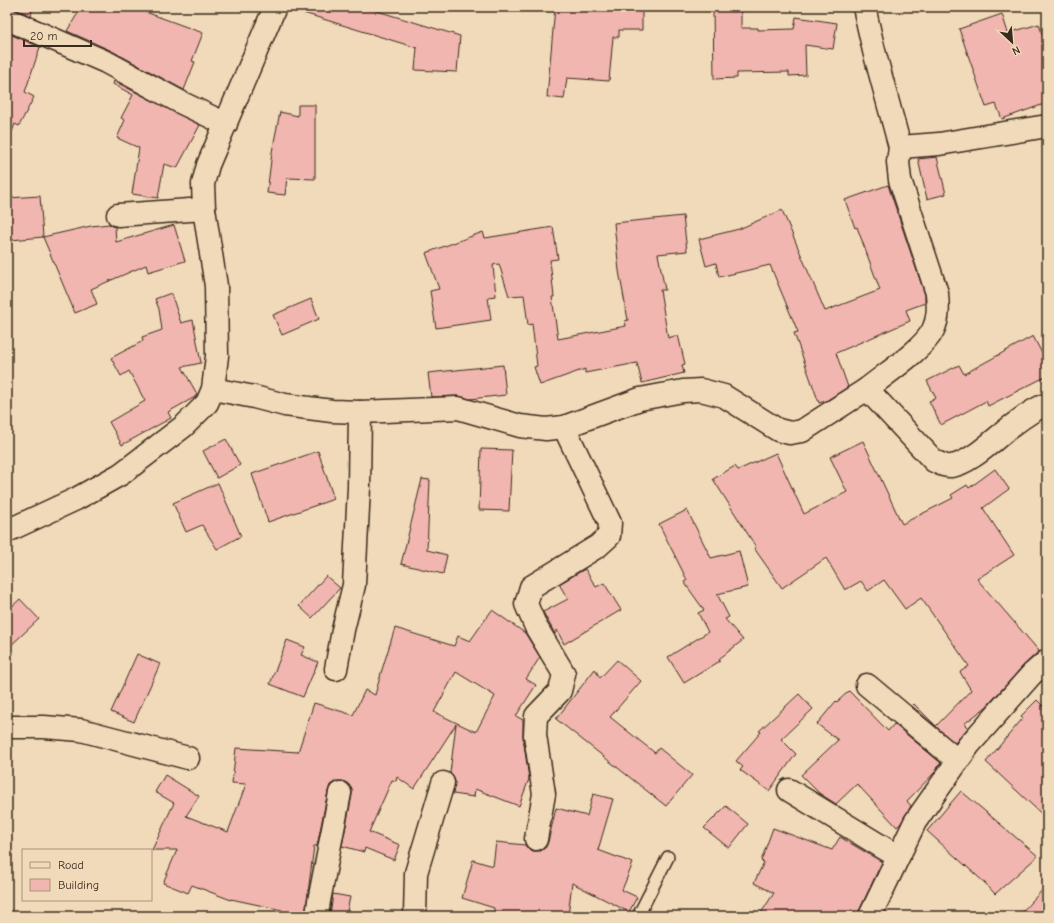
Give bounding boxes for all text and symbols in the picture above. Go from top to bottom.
scale bar [24,22,91,48]
north arrow [992,22,1032,62]
text: 20 m [30,29,58,43]
text: N [1010,43,1022,58]
legend [22,849,152,901]
text: Road [58,858,84,872]
text: Building [58,878,99,892]

